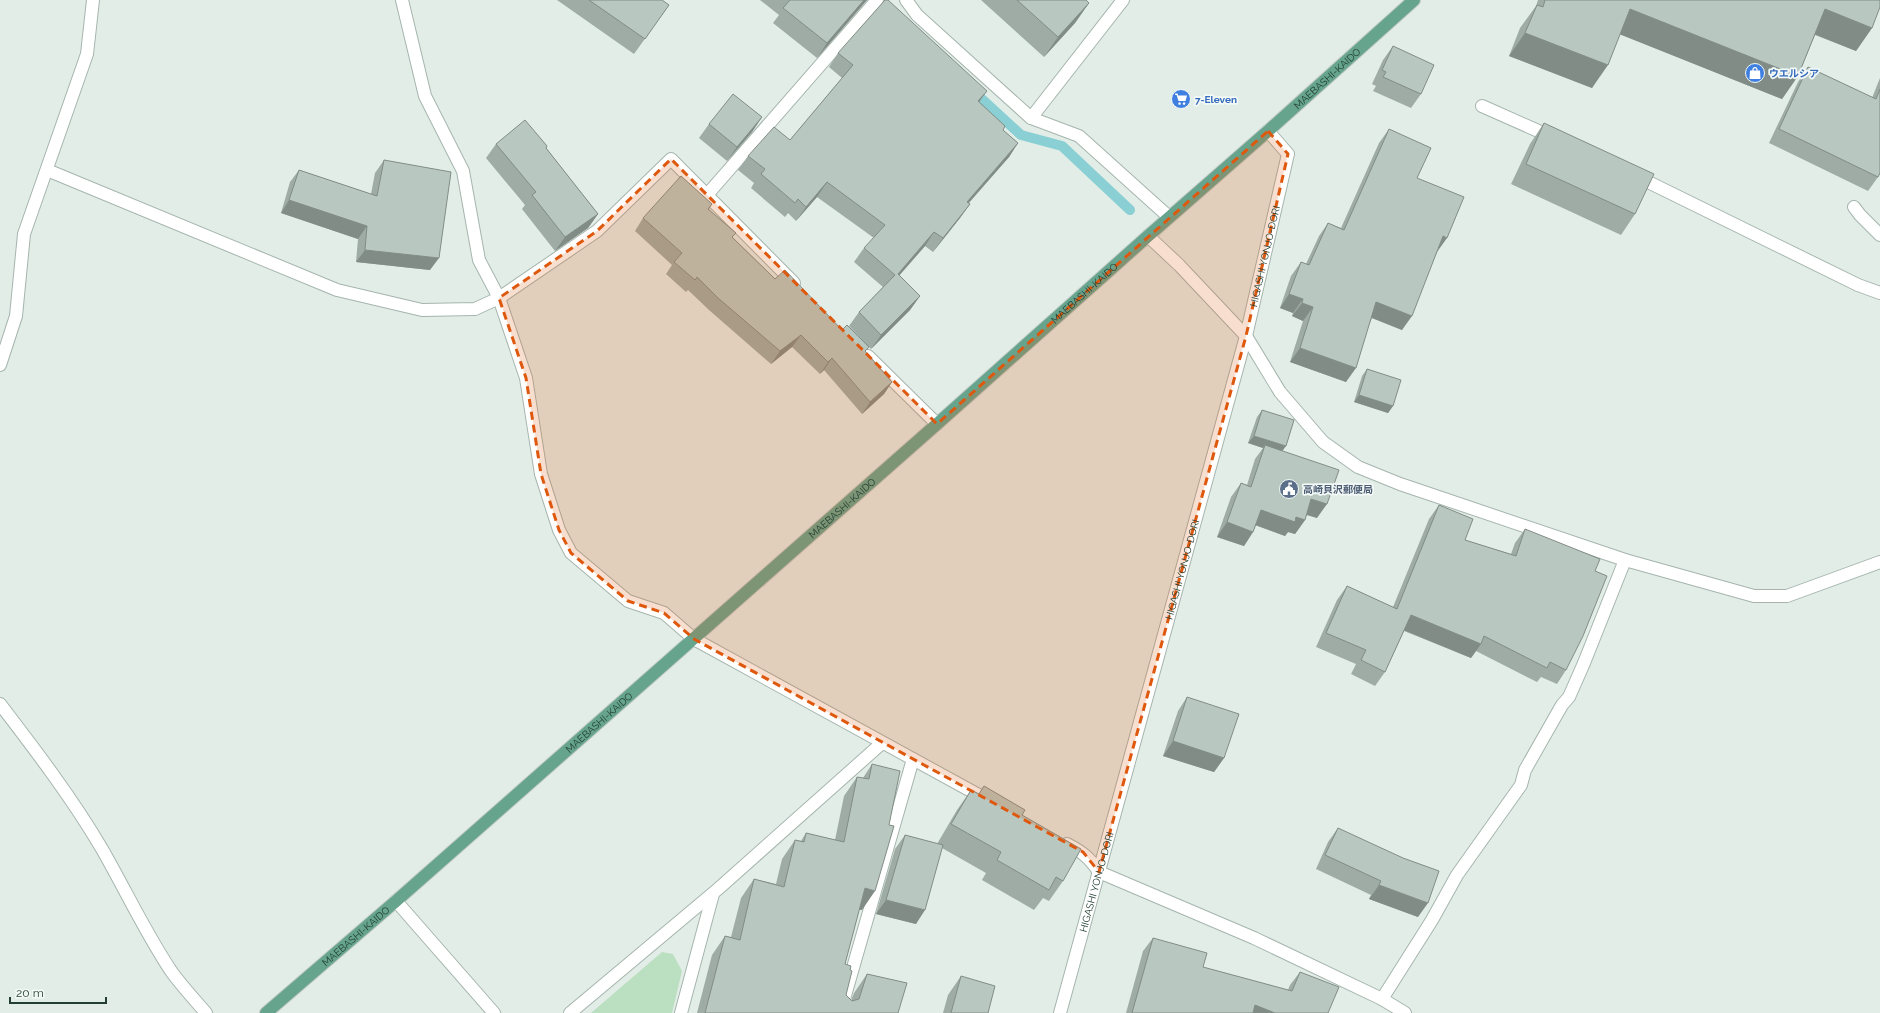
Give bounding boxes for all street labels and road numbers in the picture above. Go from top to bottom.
street label: MAEBASHI-KAIDO [1292,46,1363,111]
street label: HIGASHI YONJO-DORI [1248,205,1282,308]
street label: MAEBASHI-KAIDO [1049,260,1120,326]
street label: MAEBASHI-KAIDO [807,476,878,541]
street label: HIGASHI YONJO-DORI [1163,518,1201,621]
street label: MAEBASHI-KAIDO [564,690,635,755]
street label: HIGASHI YONJO-DORI [1078,831,1116,933]
street label: MAEBASHI-KAIDO [320,904,392,968]

